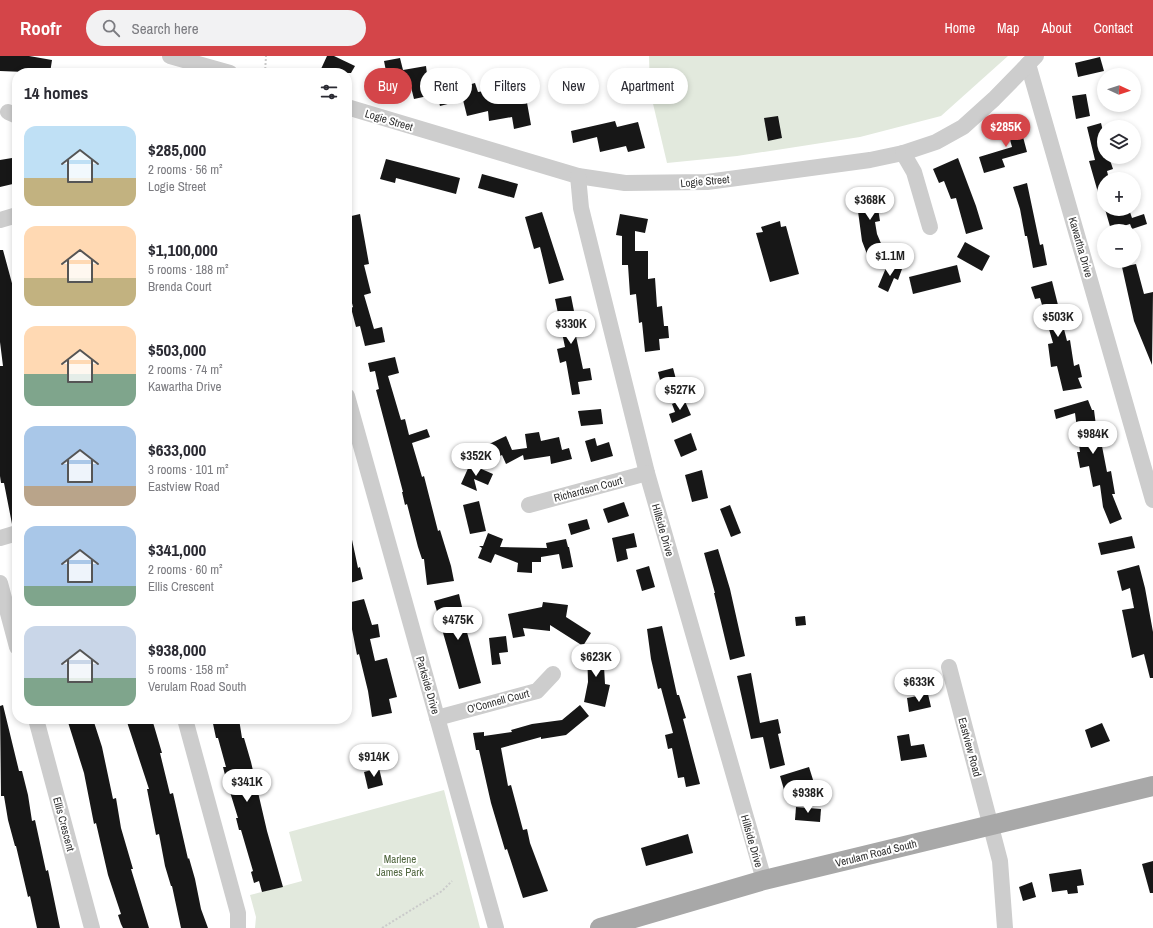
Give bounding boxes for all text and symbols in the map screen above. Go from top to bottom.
search box [86,10,366,46]
text: Roofr [20,15,62,41]
icon: search [100,17,122,39]
text: Search here [132,18,199,39]
text: Home [944,19,975,37]
text: Map [997,19,1019,37]
text: About [1041,19,1071,37]
text: Contact [1093,19,1133,37]
chip: Buy [364,68,412,104]
chip: Rent [420,68,472,104]
chip: Filters [480,68,540,104]
chip: New [548,68,599,104]
chip: Apartment [607,68,688,104]
north arrow [1097,68,1141,112]
map controls [1097,68,1141,268]
text: 14 homes [24,81,88,104]
icon: filters [318,81,340,103]
street label: Logie Street [363,106,415,134]
pin: $285K [978,114,1034,148]
text: $285K [990,118,1022,135]
button: layers [1097,120,1141,164]
text: $285,000 [148,138,206,161]
icon: home [56,142,104,190]
text: 2 rooms · 56 m² [148,161,223,178]
street label: Logie Street [680,172,731,190]
button: + [1097,172,1141,216]
text: Logie Street [148,178,206,195]
pin: $368K [842,187,898,221]
text: $368K [854,191,886,208]
street label: Kawartha Drive [1066,215,1096,279]
button: − [1097,224,1141,268]
text: $1,100,000 [148,238,218,261]
icon: home [56,242,104,290]
pin: $1.1M [862,243,918,277]
text: $1.1M [875,247,905,264]
text: 5 rooms · 188 m² [148,261,229,278]
text: Brenda Court [148,278,211,295]
pin: $503K [1030,304,1086,338]
text: $503K [1042,308,1074,325]
pin: $330K [543,311,599,345]
text: $330K [555,315,587,332]
text: $503,000 [148,338,206,361]
icon: home [56,342,104,390]
text: 2 rooms · 74 m² [148,361,223,378]
pin: $527K [652,377,708,411]
text: Kawartha Drive [148,378,221,395]
text: $527K [664,381,696,398]
pin: $984K [1065,421,1121,455]
text: $984K [1077,425,1109,442]
text: $633,000 [148,438,206,461]
icon: home [56,442,104,490]
pin: $352K [448,443,504,477]
text: $352K [460,447,492,464]
text: 3 rooms · 101 m² [148,461,229,478]
street label: Richardson Court [552,473,624,505]
text: Eastview Road [148,478,220,495]
street label: Hillside Drive [649,502,677,558]
text: $341,000 [148,538,206,561]
icon: home [56,542,104,590]
text: 2 rooms · 60 m² [148,561,223,578]
text: Ellis Crescent [148,578,214,595]
pin: $475K [430,607,486,641]
text: $475K [442,611,474,628]
text: $938,000 [148,638,206,661]
icon: home [56,642,104,690]
pin: $623K [568,644,624,678]
text: $623K [580,648,612,665]
street label: Parkside Drive [413,654,443,716]
text: 5 rooms · 158 m² [148,661,229,678]
pin: $633K [891,669,947,703]
text: $633K [903,673,935,690]
text: Verulam Road South [148,678,246,695]
street label: O'Connell Court [465,686,531,716]
street label: Eastview Road [955,716,985,778]
pin: $914K [346,744,402,778]
text: $914K [358,748,390,765]
pin: $341K [219,769,275,803]
text: $341K [231,773,263,790]
pin: $938K [780,780,836,814]
text: $938K [792,784,824,801]
street label: Ellis Crescent [50,795,78,853]
street label: Hillside Drive [738,813,766,869]
street label: Verulam Road South [834,836,918,870]
park label: Marlene James Park [376,852,424,879]

